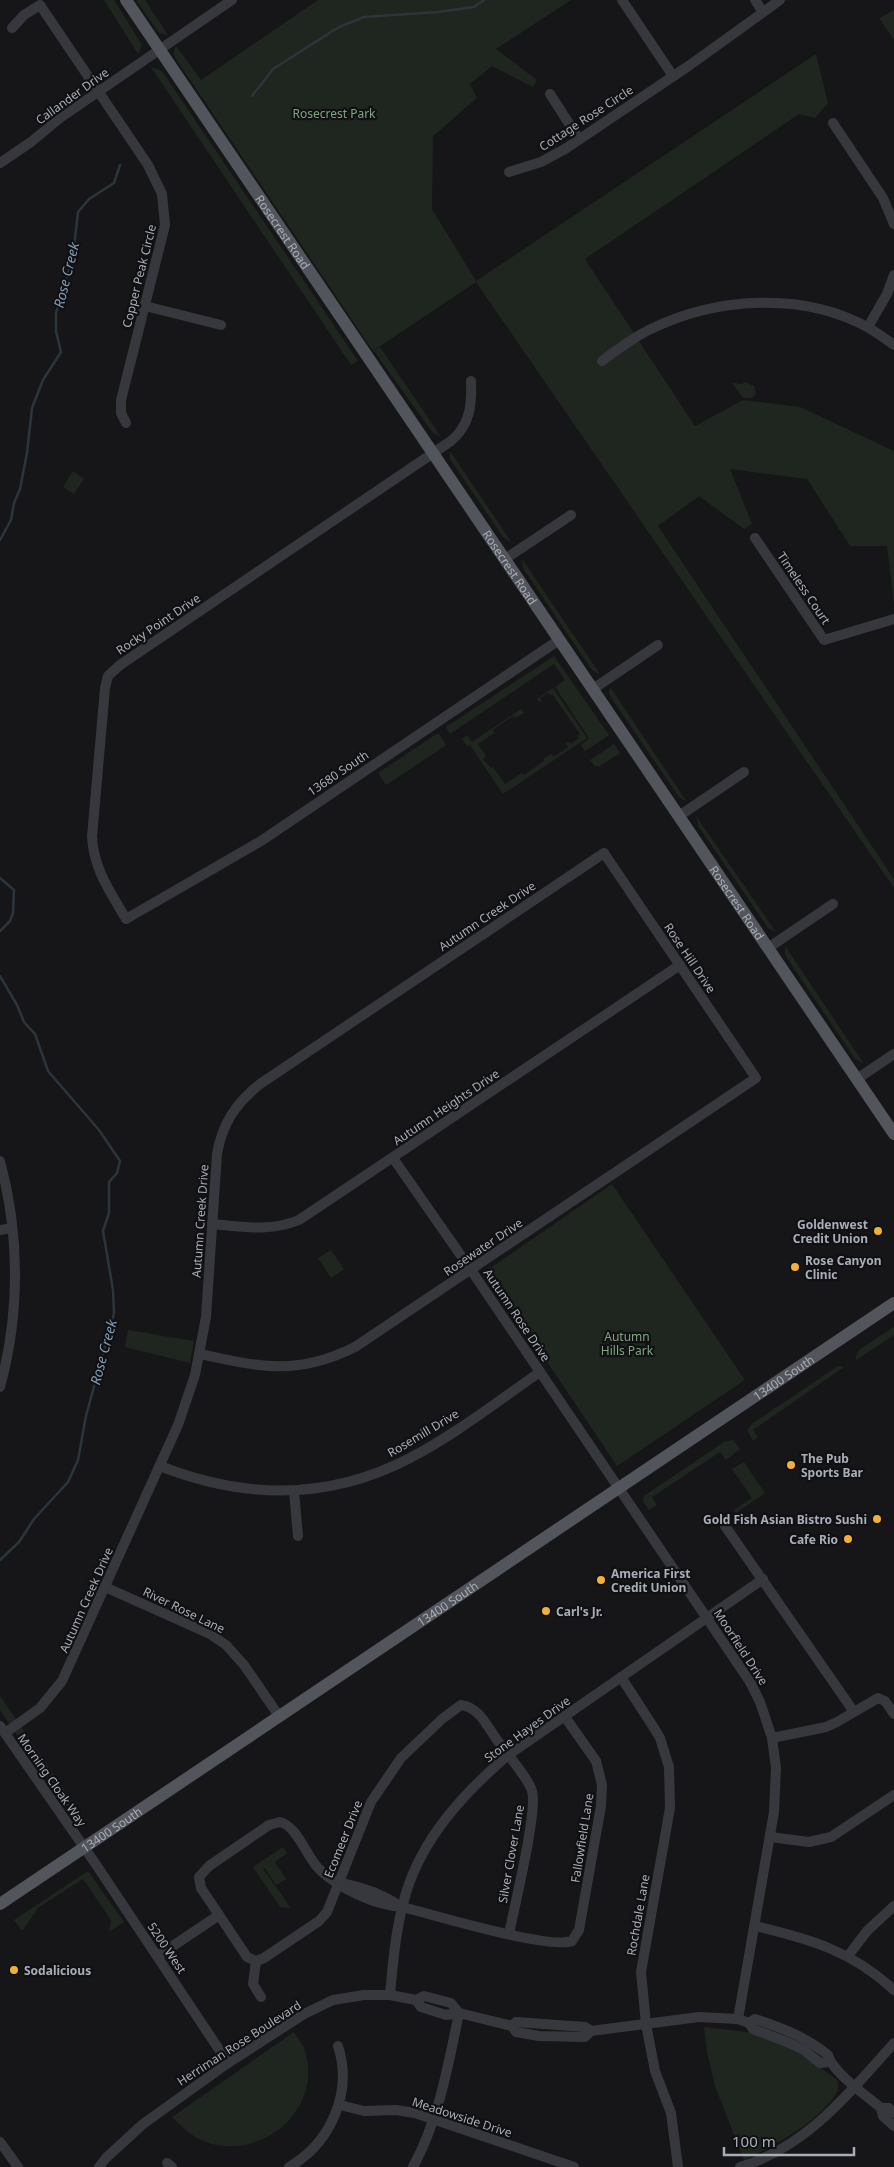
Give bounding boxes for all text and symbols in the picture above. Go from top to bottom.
street label: Callander Drive [32,64,112,128]
street label: Cottage Rose Circle [536,81,636,155]
park label: Rosecrest Park [292,105,376,122]
street label: Rosecrest Road [252,191,314,272]
street label: Copper Peak Circle [118,222,160,329]
water label: Rose Creek [49,239,84,310]
street label: Rosecrest Road [479,527,541,608]
street label: Timeless Court [774,549,835,628]
street label: Rocky Point Drive [113,589,204,659]
street label: 13680 South [304,746,372,800]
street label: Rosecrest Road [706,862,769,943]
street label: Autumn Creek Drive [435,877,539,955]
street label: Rose Hill Drive [660,920,720,997]
street label: Autumn Heights Drive [389,1065,503,1149]
street label: Autumn Creek Drive [188,1164,212,1278]
street label: Rosewater Drive [440,1214,526,1280]
place label: Goldenwest Credit Union [793,1216,868,1247]
marker: Goldenwest Credit Union [872,1225,884,1237]
place label: Rose Canyon Clinic [805,1252,882,1283]
marker: Rose Canyon Clinic [789,1261,801,1273]
street label: Autumn Rose Drive [480,1265,555,1365]
water label: Rose Creek [85,1316,121,1387]
park label: Autumn Hills Park [601,1328,654,1359]
street label: 13400 South [749,1351,817,1404]
street label: Rosemill Drive [384,1405,462,1461]
place label: The Pub Sports Bar [801,1450,864,1481]
marker: The Pub Sports Bar [785,1459,797,1471]
place label: Gold Fish Asian Bistro Sushi [703,1511,867,1528]
marker: Gold Fish Asian Bistro Sushi [871,1513,883,1525]
place label: Cafe Rio [789,1531,838,1548]
marker: Cafe Rio [842,1533,854,1545]
street label: Autumn Creek Drive [55,1544,117,1655]
place label: America First Credit Union [611,1565,690,1596]
marker: America First Credit Union [595,1574,607,1586]
street label: 13400 South [413,1577,481,1630]
street label: River Rose Lane [140,1583,228,1637]
place label: Carl's Jr. [556,1603,603,1620]
marker: Carl's Jr. [540,1605,552,1617]
street label: Moorfield Drive [710,1606,772,1689]
street label: Stone Hayes Drive [481,1692,574,1766]
street label: Morning Cloak Way [14,1730,91,1830]
street label: Fallowfield Lane [567,1792,598,1884]
street label: Ecomeer Drive [320,1797,366,1880]
street label: 13400 South [77,1803,145,1856]
street label: Silver Clover Lane [494,1803,528,1905]
street label: Rochdale Lane [622,1873,654,1957]
street label: 5200 West [144,1919,191,1977]
place label: Sodalicious [24,1962,91,1979]
marker: Sodalicious [8,1964,20,1976]
street label: Herriman Rose Boulevard [174,1997,304,2089]
street label: Meadowside Drive [410,2093,514,2141]
scale bar [724,2124,854,2156]
text: 100 m [732,2131,776,2151]

